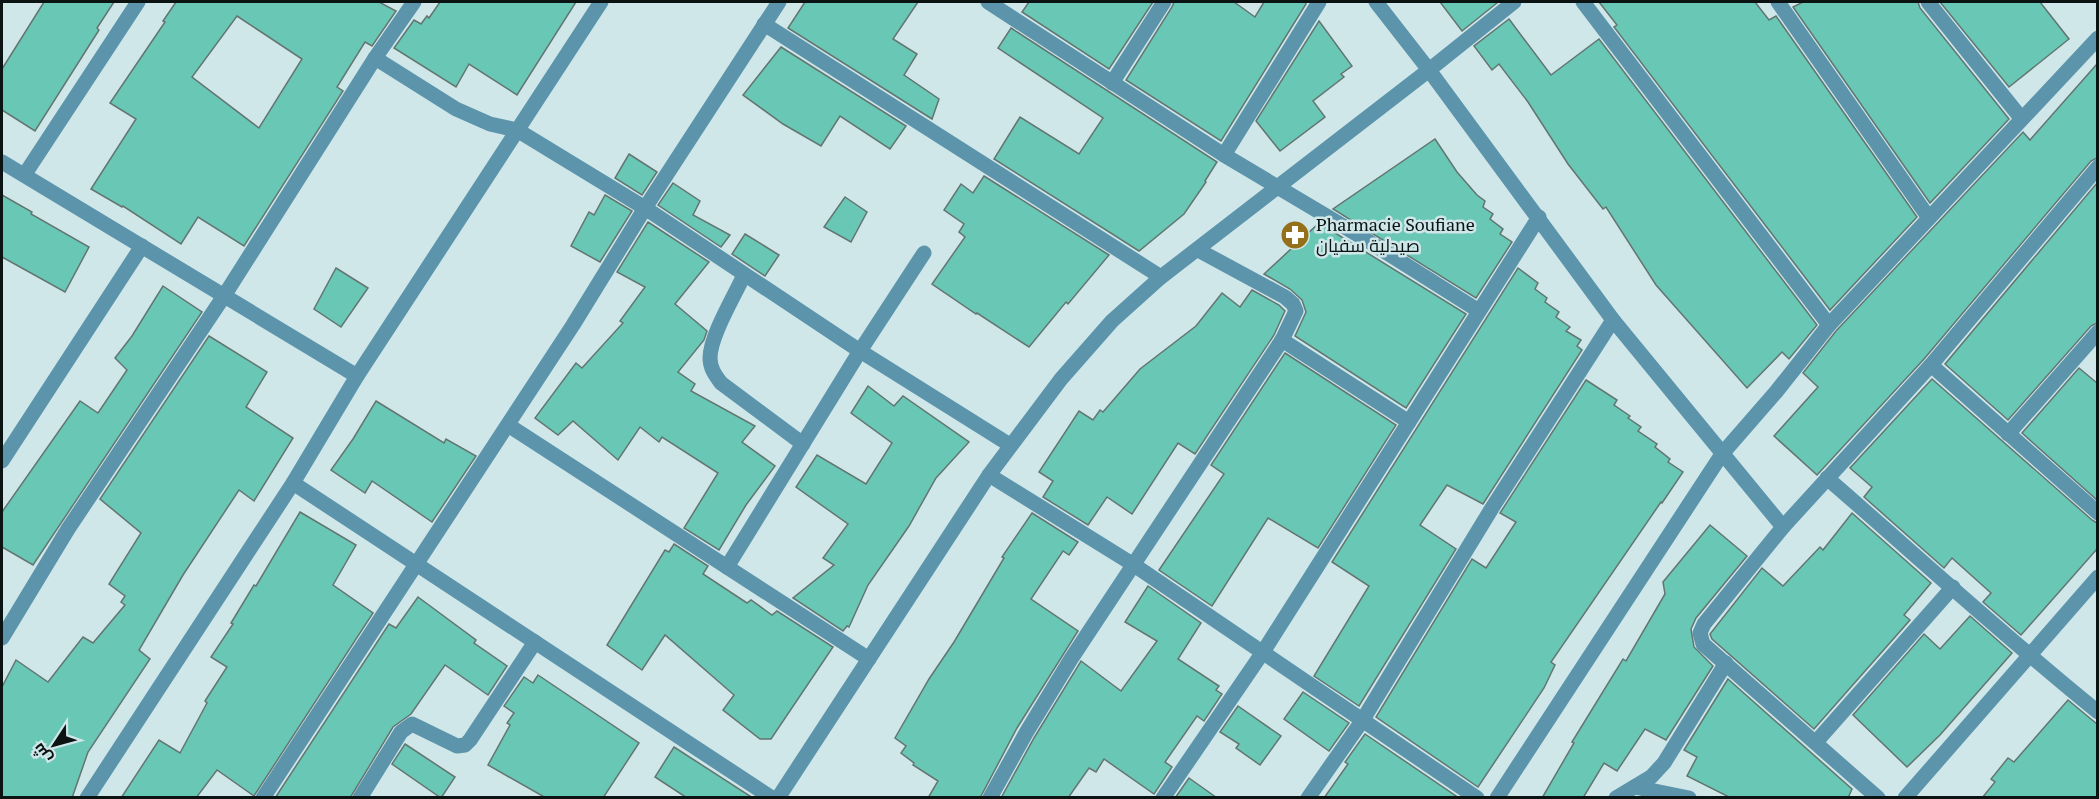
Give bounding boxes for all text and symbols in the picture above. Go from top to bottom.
place label: Pharmacie Soufiane صيدلية سفيان [1316,212,1475,257]
pharmacy icon: Pharmacie Soufiane صيدلية سفيان [1279,219,1311,251]
north arrow [24,715,84,775]
text: ش [27,739,57,769]

